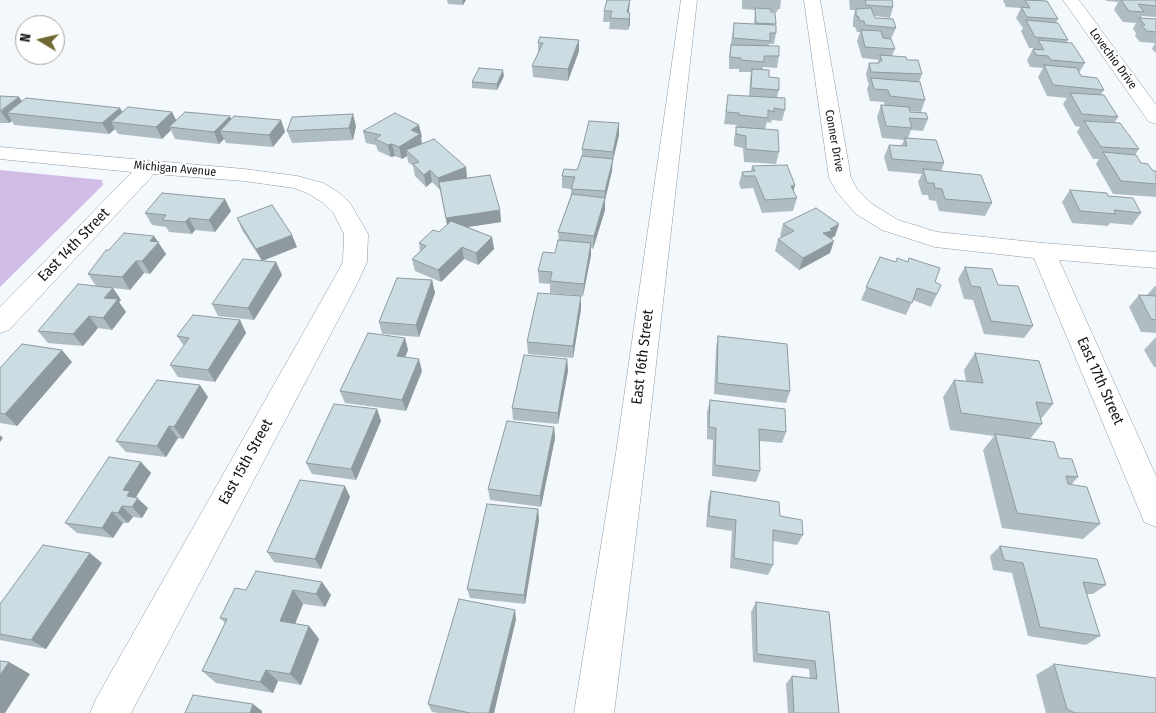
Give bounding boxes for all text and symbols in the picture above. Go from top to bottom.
north arrow [15,15,65,65]
street label: Lovechio Drive [1086,26,1140,92]
text: N [17,32,35,43]
street label: Conner Drive [821,109,847,173]
street label: Michigan Avenue [133,158,217,180]
street label: East 14th Street [34,204,114,286]
street label: East 16th Street [628,309,658,405]
street label: East 17th Street [1073,334,1127,428]
street label: East 15th Street [215,416,277,508]

